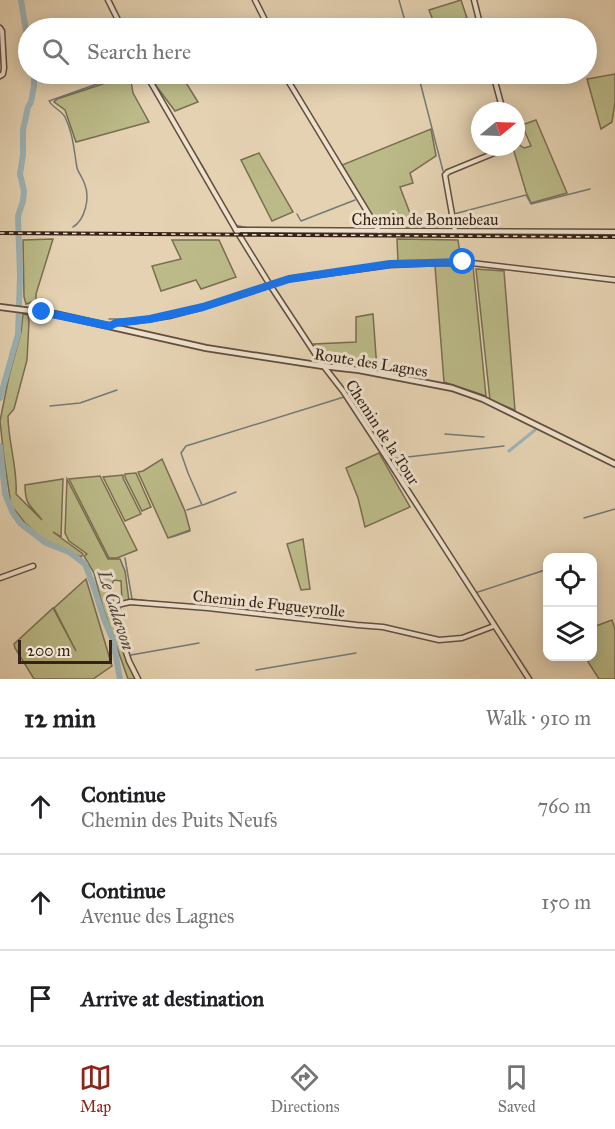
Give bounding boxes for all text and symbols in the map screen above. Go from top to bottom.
search box [18,18,597,84]
icon: search [39,35,72,68]
text: Search here [87,38,191,65]
north arrow [471,102,525,156]
street label: Chemin de Bonnebeau [352,210,499,229]
route start [449,248,475,274]
route end [28,298,54,324]
street label: Route des Lagnes [313,344,429,382]
street label: Chemin de la Tour [342,376,424,488]
map controls [543,553,597,661]
button: locate [543,553,597,607]
water label: Le Calavon [92,566,139,653]
street label: Chemin de Fugueyrolle [192,586,346,622]
button: layers [543,607,597,661]
scale bar [18,637,112,664]
text: 200 m [27,641,70,660]
text: 12 min [24,702,96,734]
text: Walk · 910 m [486,706,591,730]
text: Continue [81,781,166,808]
icon: ahead [24,790,57,823]
text: 760 m [537,794,591,818]
text: Chemin des Puits Neufs [81,808,277,832]
text: Continue [81,877,166,904]
icon: ahead [24,886,57,919]
text: 150 m [541,890,591,914]
text: Avenue des Lagnes [81,904,234,928]
icon: arrive [24,982,57,1015]
text: Arrive at destination [81,985,264,1012]
tab: Map [79,1061,112,1116]
tab: Directions [270,1061,339,1116]
tab: Saved [498,1061,536,1116]

